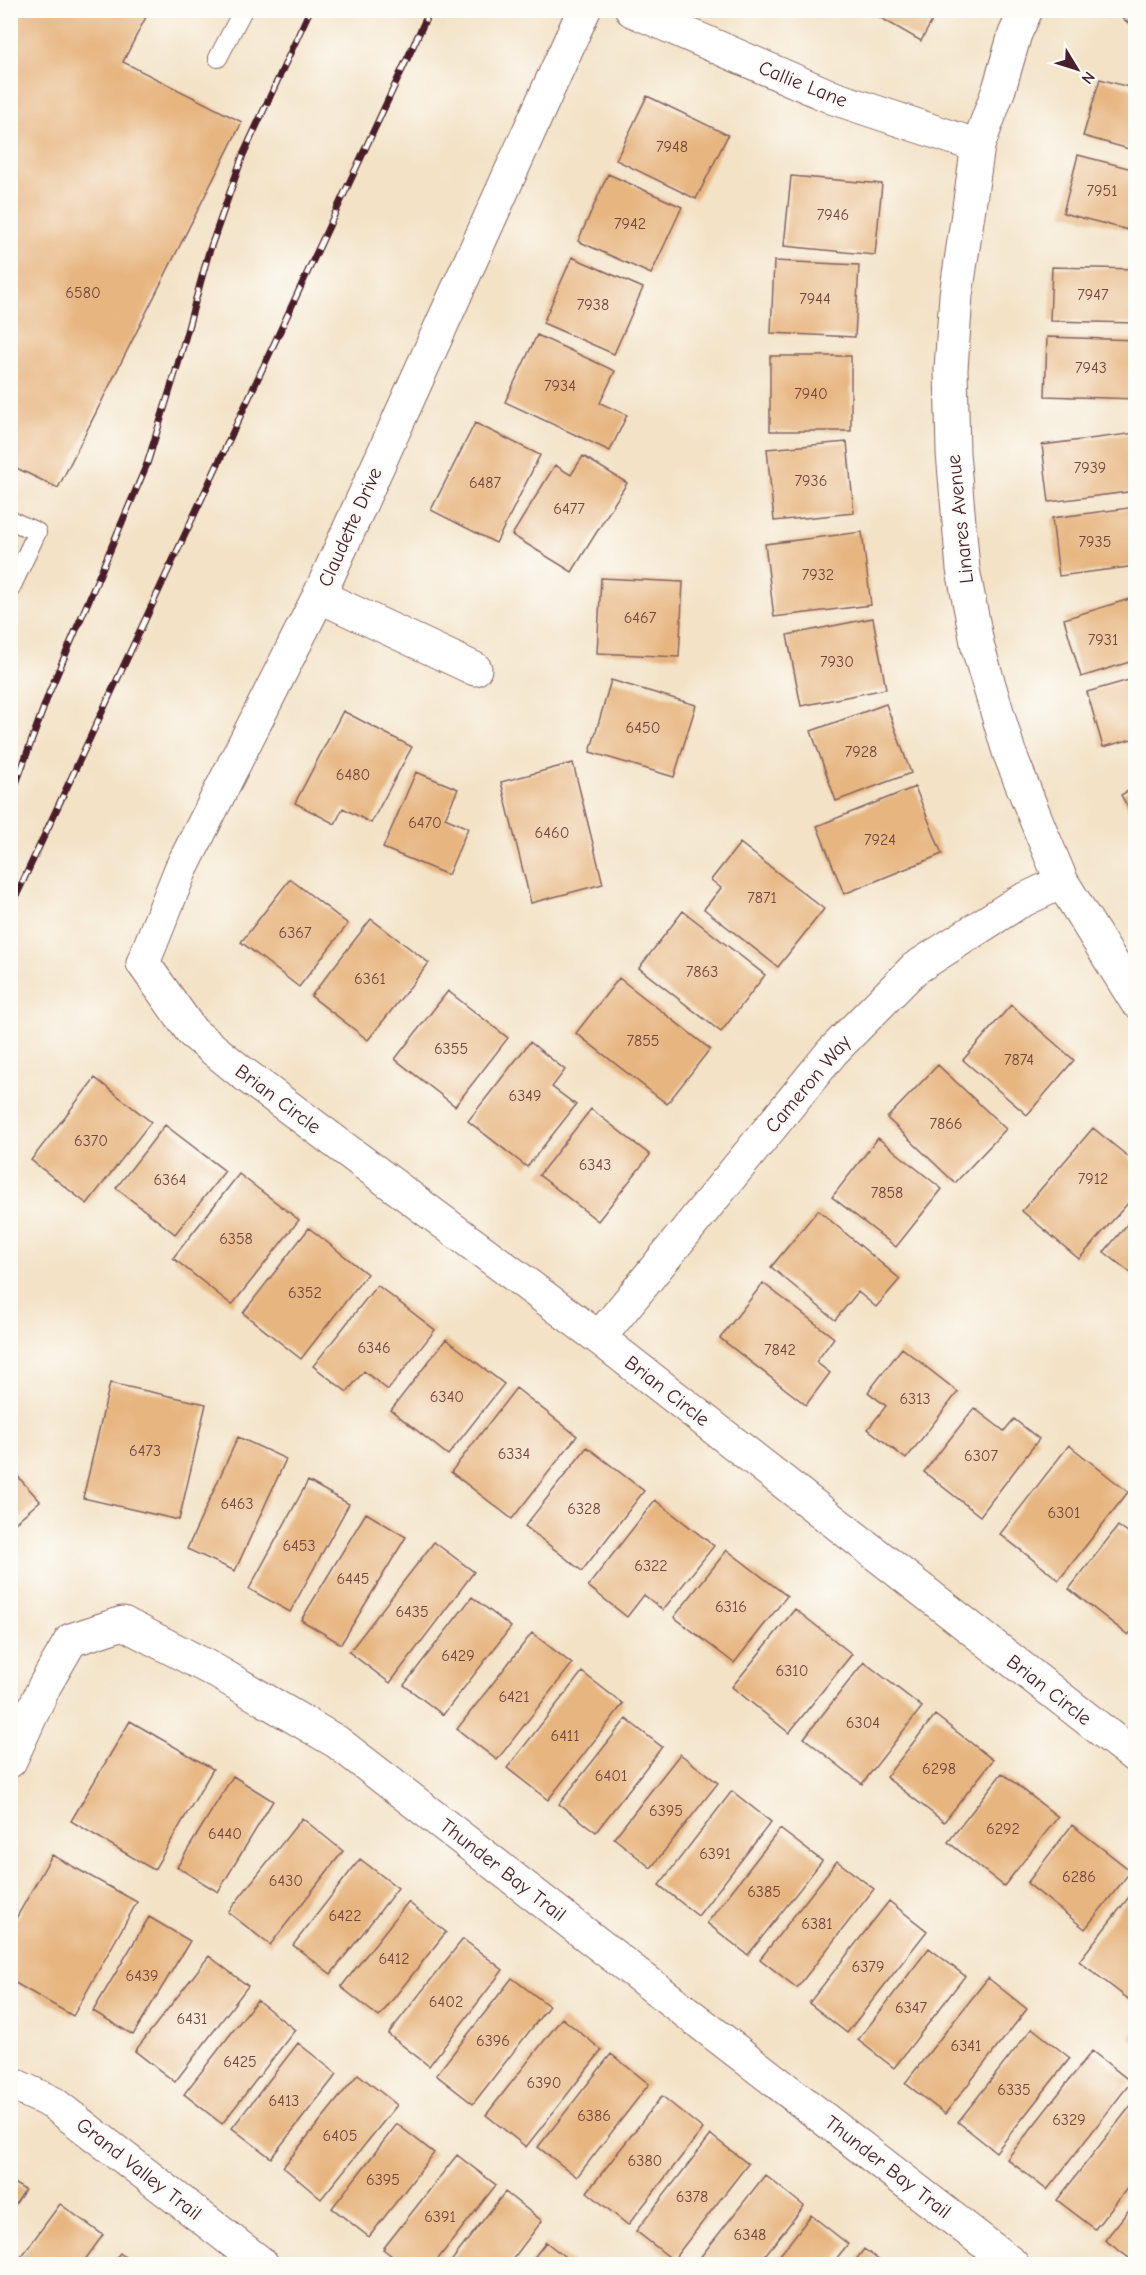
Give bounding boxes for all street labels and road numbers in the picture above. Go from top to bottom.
street label: Callie Lane [755,56,851,112]
street label: Linares Avenue [942,453,978,585]
street label: Claudette Drive [313,464,387,590]
street label: Cameron Way [761,1030,856,1137]
street label: Brian Circle [231,1059,325,1139]
street label: Brian Circle [620,1351,714,1431]
street label: Brian Circle [1002,1650,1096,1730]
street label: Thunder Bay Trail [436,1814,570,1926]
street label: Thunder Bay Trail [821,2111,955,2223]
street label: Grand Valley Trail [72,2113,206,2225]

